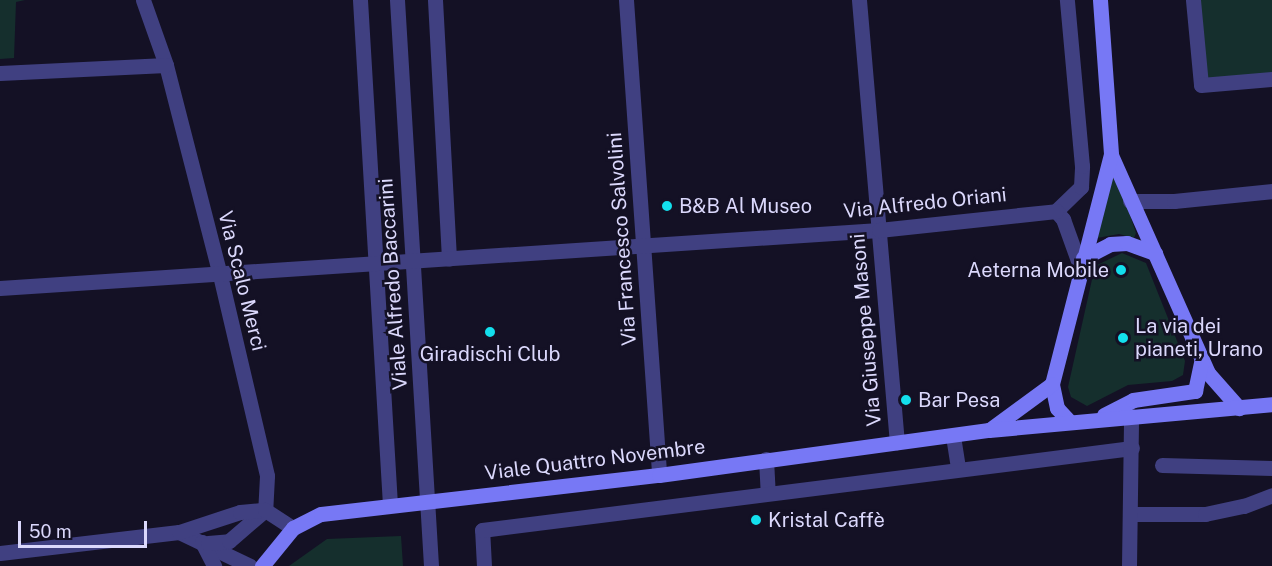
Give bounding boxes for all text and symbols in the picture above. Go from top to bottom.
street label: Via Francesco Salvolini [603,131,641,347]
street label: Viale Alfredo Baccarini [374,177,412,391]
street label: Via Alfredo Oriani [842,182,1008,224]
place label: B&B Al Museo [679,194,812,218]
marker: B&B Al Museo [660,199,674,213]
street label: Via Scalo Merci [213,208,271,354]
street label: Via Giuseppe Masoni [846,233,886,427]
place label: Aeterna Mobile [967,258,1109,282]
marker: Aeterna Mobile [1114,263,1128,277]
place label: La via dei pianeti, Urano [1135,314,1263,361]
marker: Giradischi Club [483,325,497,339]
marker: La via dei pianeti, Urano [1116,331,1130,345]
place label: Giradischi Club [420,342,560,366]
place label: Bar Pesa [918,388,1000,412]
marker: Bar Pesa [899,393,913,407]
street label: Viale Quattro Novembre [483,435,707,485]
place label: Kristal Caffè [768,508,885,532]
scale bar [21,509,150,547]
marker: Kristal Caffè [749,513,763,527]
text: 50 m [29,521,72,542]

